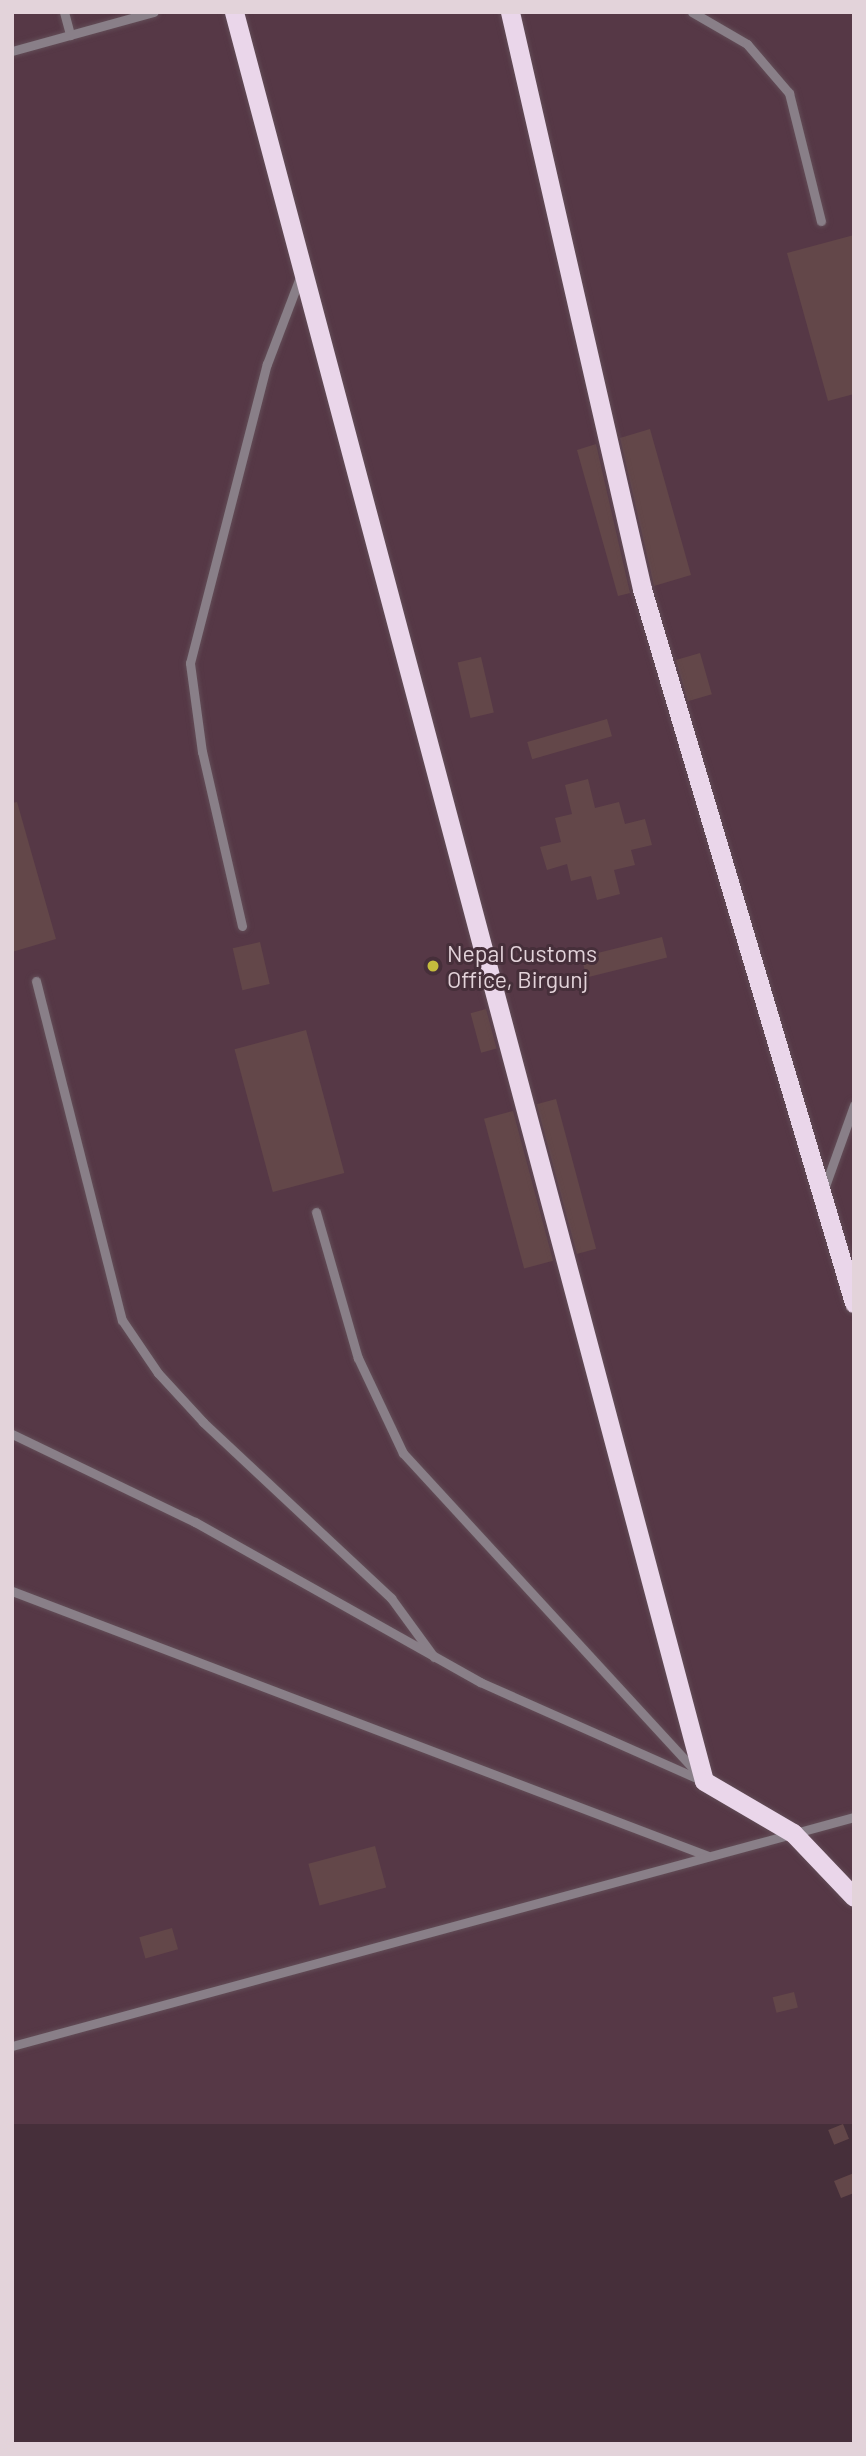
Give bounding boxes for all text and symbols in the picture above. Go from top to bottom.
place label: Nepal Customs Office, Birgunj [447,939,597,993]
marker: Nepal Customs Office, Birgunj [425,958,441,974]

